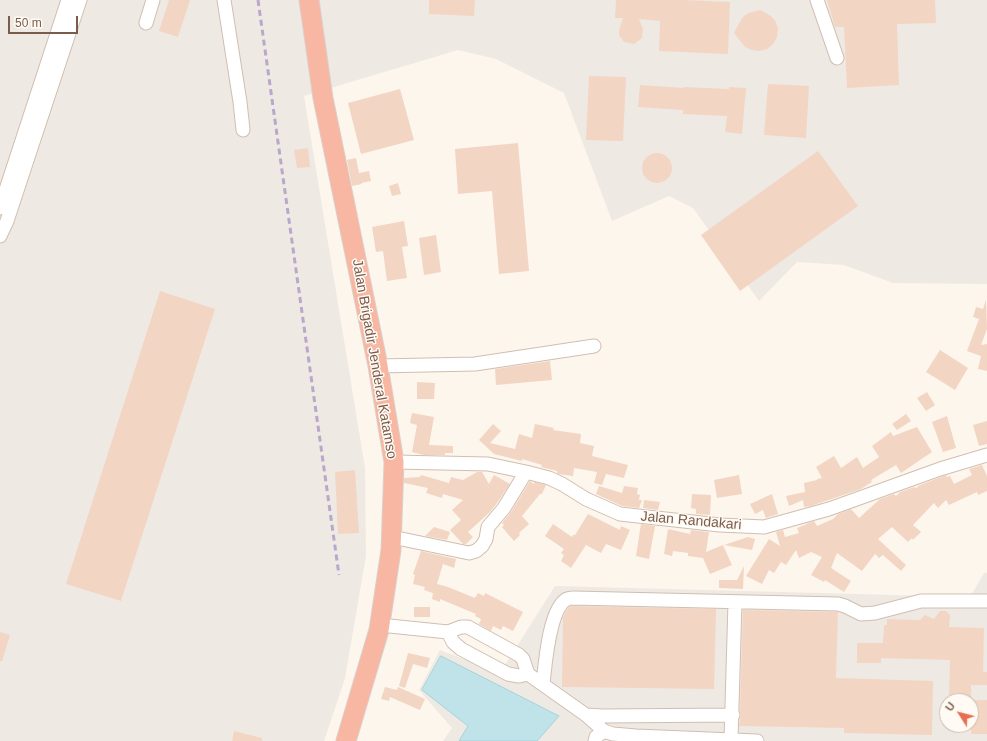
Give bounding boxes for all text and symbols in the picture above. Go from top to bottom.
scale bar [10,8,80,34]
text: 50 m [15,16,42,30]
street label: Jalan Brigadir Jenderal Katamso [348,258,400,460]
street label: Jalan Randakari [640,508,742,534]
north arrow [939,693,979,733]
text: U [943,700,957,713]

